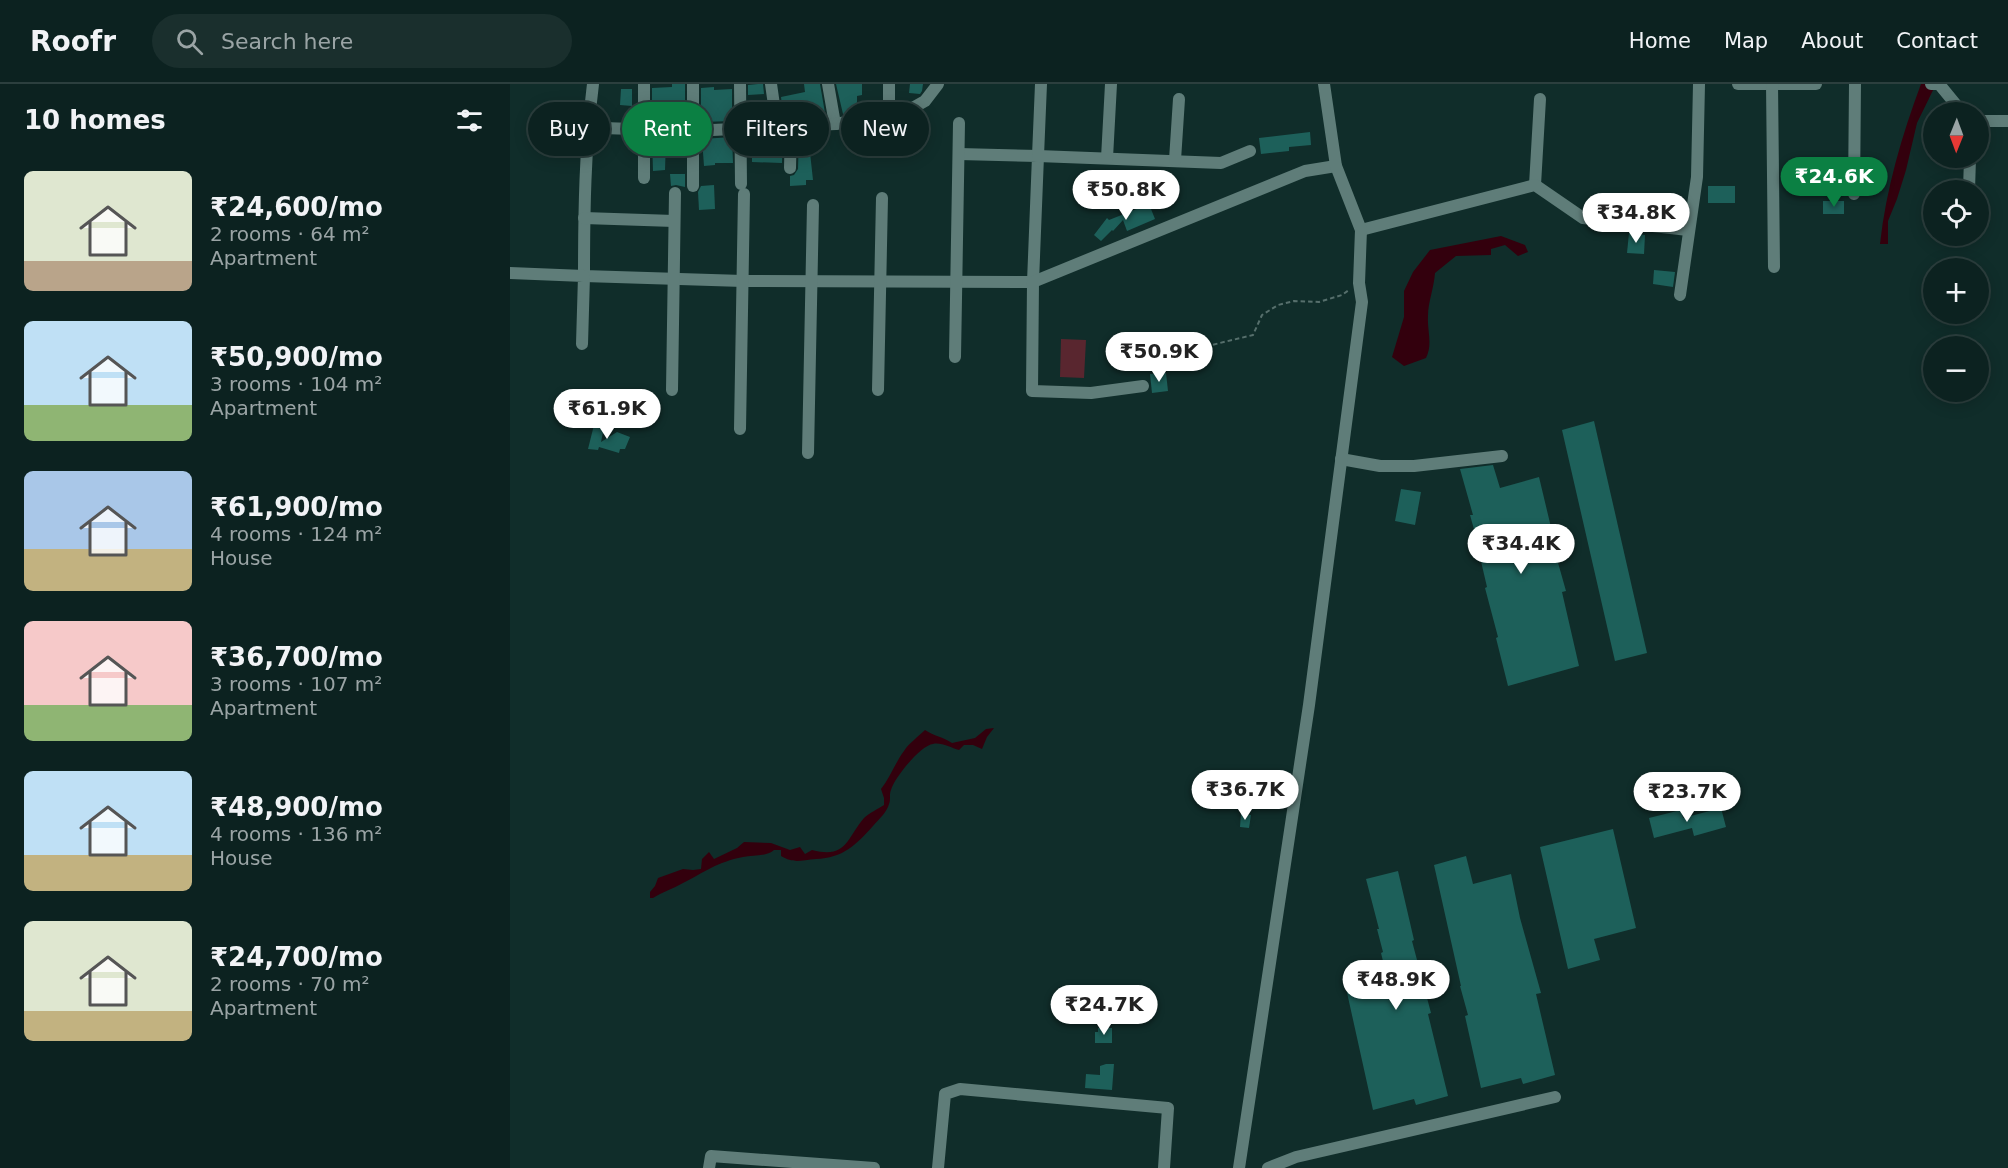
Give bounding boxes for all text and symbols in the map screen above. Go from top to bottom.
search box [152,14,572,68]
text: Roofr [30,25,116,58]
icon: search [173,25,206,58]
text: Search here [221,29,353,54]
text: Home [1629,29,1691,53]
text: Map [1724,29,1768,53]
text: About [1801,29,1863,53]
text: Contact [1896,29,1978,53]
chip: Buy [528,102,610,156]
chip: Rent [622,102,712,156]
chip: Filters [724,102,829,156]
chip: New [841,102,929,156]
north arrow [1923,102,1989,168]
map controls [1923,102,1989,402]
icon: filters [453,104,486,137]
text: 10 homes [24,105,166,135]
pin: ₹24.6K [1785,157,1883,208]
text: ₹24.6K [1795,164,1873,188]
pin: ₹50.8K [1077,170,1175,221]
text: ₹50.8K [1087,177,1165,201]
button: locate [1923,180,1989,246]
text: ₹24,600/mo [210,192,383,222]
pin: ₹34.8K [1587,193,1685,244]
icon: home [72,195,144,267]
text: ₹34.8K [1597,200,1675,224]
text: 2 rooms · 64 m² [210,222,370,246]
text: Apartment [210,246,317,270]
button: + [1923,258,1989,324]
pin: ₹50.9K [1110,332,1208,383]
button: − [1923,336,1989,402]
text: ₹50.9K [1120,339,1198,363]
text: ₹50,900/mo [210,342,383,372]
icon: home [72,345,144,417]
text: 3 rooms · 104 m² [210,372,382,396]
pin: ₹61.9K [558,389,656,440]
text: Apartment [210,396,317,420]
text: ₹61.9K [568,396,646,420]
text: ₹61,900/mo [210,492,383,522]
icon: home [72,495,144,567]
text: 4 rooms · 124 m² [210,522,382,546]
pin: ₹34.4K [1472,524,1570,575]
text: ₹34.4K [1482,531,1560,555]
text: House [210,546,273,570]
text: ₹36,700/mo [210,642,383,672]
icon: home [72,645,144,717]
text: 3 rooms · 107 m² [210,672,382,696]
text: Apartment [210,696,317,720]
pin: ₹36.7K [1196,770,1294,821]
pin: ₹23.7K [1638,772,1736,823]
text: ₹36.7K [1206,777,1284,801]
text: ₹23.7K [1648,779,1726,803]
text: ₹48,900/mo [210,792,383,822]
icon: home [72,795,144,867]
text: 4 rooms · 136 m² [210,822,382,846]
text: House [210,846,273,870]
text: ₹24,700/mo [210,942,383,972]
icon: home [72,945,144,1017]
pin: ₹48.9K [1347,960,1445,1011]
text: ₹48.9K [1357,967,1435,991]
text: 2 rooms · 70 m² [210,972,370,996]
pin: ₹24.7K [1055,985,1153,1036]
text: ₹24.7K [1065,992,1143,1016]
text: Apartment [210,996,317,1020]

